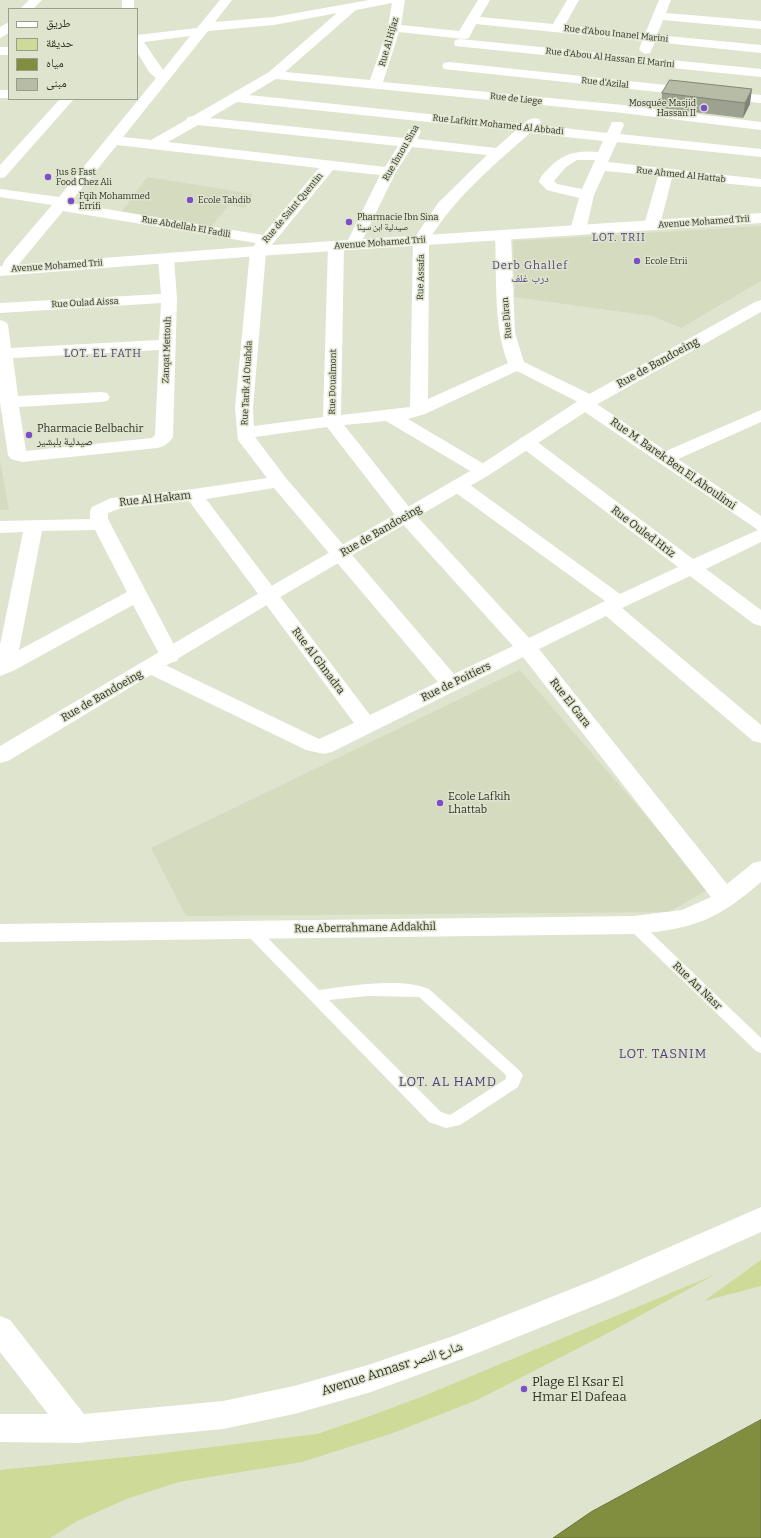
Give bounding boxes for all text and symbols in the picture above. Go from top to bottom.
legend [8,8,138,100]
text: طريق [46,16,71,30]
street label: Rue Al HiJaz [377,16,401,68]
street label: Rue d'Abou Inanel Marini [563,23,669,45]
text: حديقة [46,36,74,50]
street label: Rue d'Abou Al Hassan El Marini [545,46,675,70]
text: مياه [46,56,64,70]
street label: Rue d'Azilal [581,75,629,91]
text: مبنى [46,76,67,90]
street label: Rue de Liege [489,91,543,107]
place label: Mosquée Masjid Hassan II [629,98,696,119]
marker: Mosquée Masjid Hassan II [699,103,709,113]
street label: Rue Lafkitt Mohamed Al Abbadi [432,113,564,137]
street label: Rue Ibnou Sina [381,123,421,183]
street label: Rue Ahmed Al Hattab [636,165,726,185]
place label: Jus & Fast Food Chez Ali [56,167,112,188]
street label: Rue de Saint Quentin [261,171,325,245]
marker: Jus & Fast Food Chez Ali [43,172,53,182]
place label: Fqih Mohammed Errifi [79,191,150,212]
marker: Ecole Tahdib [185,195,195,205]
place label: Ecole Tahdib [198,195,251,205]
marker: Fqih Mohammed Errifi [66,196,76,206]
place label: Pharmacie Ibn Sina صيدلية ابن سينا [357,212,438,233]
street label: Avenue Mohamed Trii [658,213,750,231]
street label: Rue Abdellah El Fadili [141,214,231,240]
marker: Pharmacie Ibn Sina صيدلية ابن سينا [344,217,354,227]
district label: LOT. TRII [592,231,646,245]
street label: Avenue Mohamed Trii [334,234,426,252]
street label: Rue Assafa [415,254,427,300]
marker: Ecole Etrii [632,256,642,266]
place label: Ecole Etrii [645,256,687,266]
street label: Avenue Mohamed Trii [11,257,103,275]
district label: Derb Ghallef درب غلف [492,259,568,285]
street label: Rue Oulad Aissa [51,296,119,310]
street label: Rue Diran [500,297,514,339]
street label: Zanqat Mettouh [160,316,174,384]
street label: Rue de Bandoeing [615,335,701,391]
street label: Rue Tarik Al Ouahda [239,340,255,426]
district label: LOT. EL FATH [64,347,142,361]
street label: Rue Doualmont [327,349,339,415]
street label: Rue M. Barek Ben El Ahoulimi [608,415,738,513]
place label: Pharmacie Belbachir صيدلية بلبشير [37,422,143,448]
marker: Pharmacie Belbachir صيدلية بلبشير [24,430,34,440]
street label: Rue Al Hakam [118,489,192,509]
street label: Rue de Bandoeing [338,502,424,560]
street label: Rue Ouled Hriz [608,504,678,560]
street label: Rue Al Ghnadra [289,625,347,697]
street label: Rue de Poitiers [419,659,493,705]
street label: Rue de Bandoeing [59,667,145,725]
street label: Rue El Gara [547,676,593,730]
place label: Ecole Lafkih Lhattab [448,790,510,816]
marker: Ecole Lafkih Lhattab [435,798,445,808]
street label: Rue Aberrahmane Addakhil [294,920,436,936]
street label: Rue An Nasr [670,959,724,1013]
district label: LOT. TASNIM [619,1046,707,1062]
district label: LOT. AL HAMD [399,1074,497,1090]
street label: Avenue Annasr شارع النصر [319,1339,465,1399]
place label: Plage El Ksar El Hmar El Dafeaa [532,1374,627,1405]
marker: Plage El Ksar El Hmar El Dafeaa [519,1384,529,1394]

